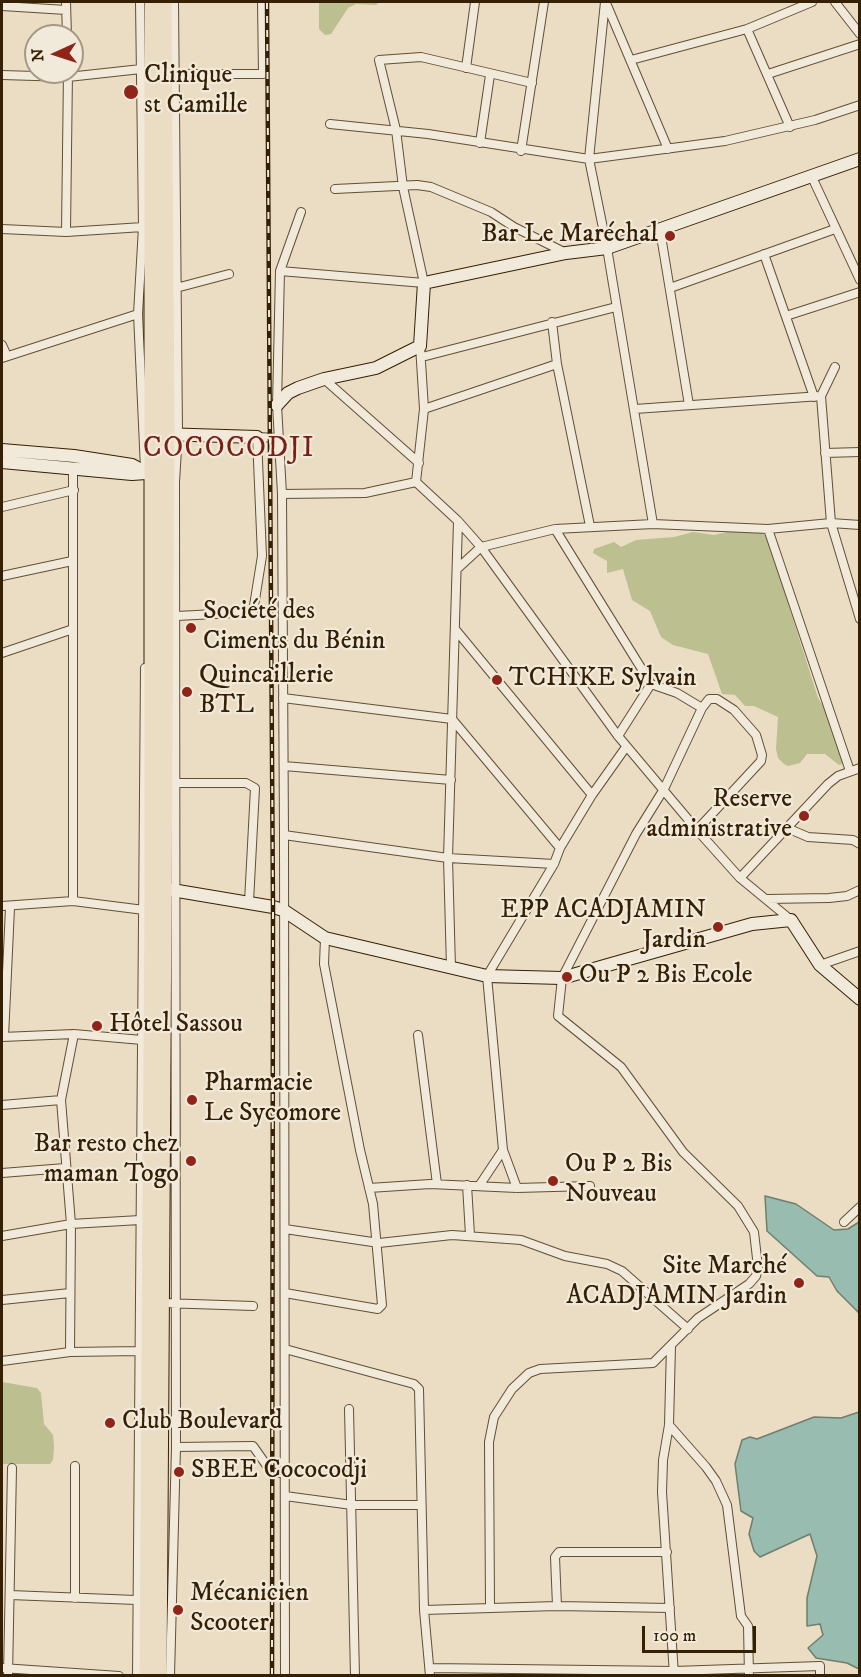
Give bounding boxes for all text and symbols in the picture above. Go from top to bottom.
north arrow [24,24,84,84]
text: N [28,48,48,62]
place label: Clinique st Camille [144,61,247,122]
marker: Clinique st Camille [122,83,140,101]
place label: Bar Le Maréchal [481,220,658,252]
marker: Bar Le Maréchal [663,229,677,243]
district label: COCOCODJI [143,433,315,467]
place label: Société des Ciments du Bénin [203,597,385,658]
marker: Société des Ciments du Bénin [184,621,198,635]
place label: Quincaillerie BTL [199,661,333,722]
place label: TCHIKE Sylvain [509,664,696,696]
marker: TCHIKE Sylvain [490,673,504,687]
marker: Quincaillerie BTL [180,685,194,699]
place label: Reserve administrative [647,785,792,846]
marker: Reserve administrative [797,809,811,823]
place label: EPP ACADJAMIN Jardin [500,896,706,958]
marker: EPP ACADJAMIN Jardin [711,920,725,934]
place label: Ou P 2 Bis Ecole [579,961,752,993]
marker: Ou P 2 Bis Ecole [560,970,574,984]
place label: Hôtel Sassou [109,1010,243,1042]
marker: Hôtel Sassou [90,1019,104,1033]
place label: Pharmacie Le Sycomore [204,1069,341,1130]
marker: Pharmacie Le Sycomore [185,1093,199,1107]
place label: Bar resto chez maman Togo [34,1130,179,1192]
place label: Ou P 2 Bis Nouveau [565,1150,672,1212]
marker: Bar resto chez maman Togo [184,1154,198,1168]
marker: Ou P 2 Bis Nouveau [546,1174,560,1188]
place label: Site Marché ACADJAMIN Jardin [566,1252,787,1314]
marker: Site Marché ACADJAMIN Jardin [792,1276,806,1290]
place label: Club Boulevard [122,1407,283,1439]
marker: Club Boulevard [103,1416,117,1430]
place label: SBEE Cococodji [191,1456,367,1488]
marker: SBEE Cococodji [172,1465,186,1479]
place label: Mécanicien Scooter [190,1579,309,1640]
marker: Mécanicien Scooter [171,1603,185,1617]
scale bar [645,1614,759,1652]
text: 100 m [653,1625,696,1647]

